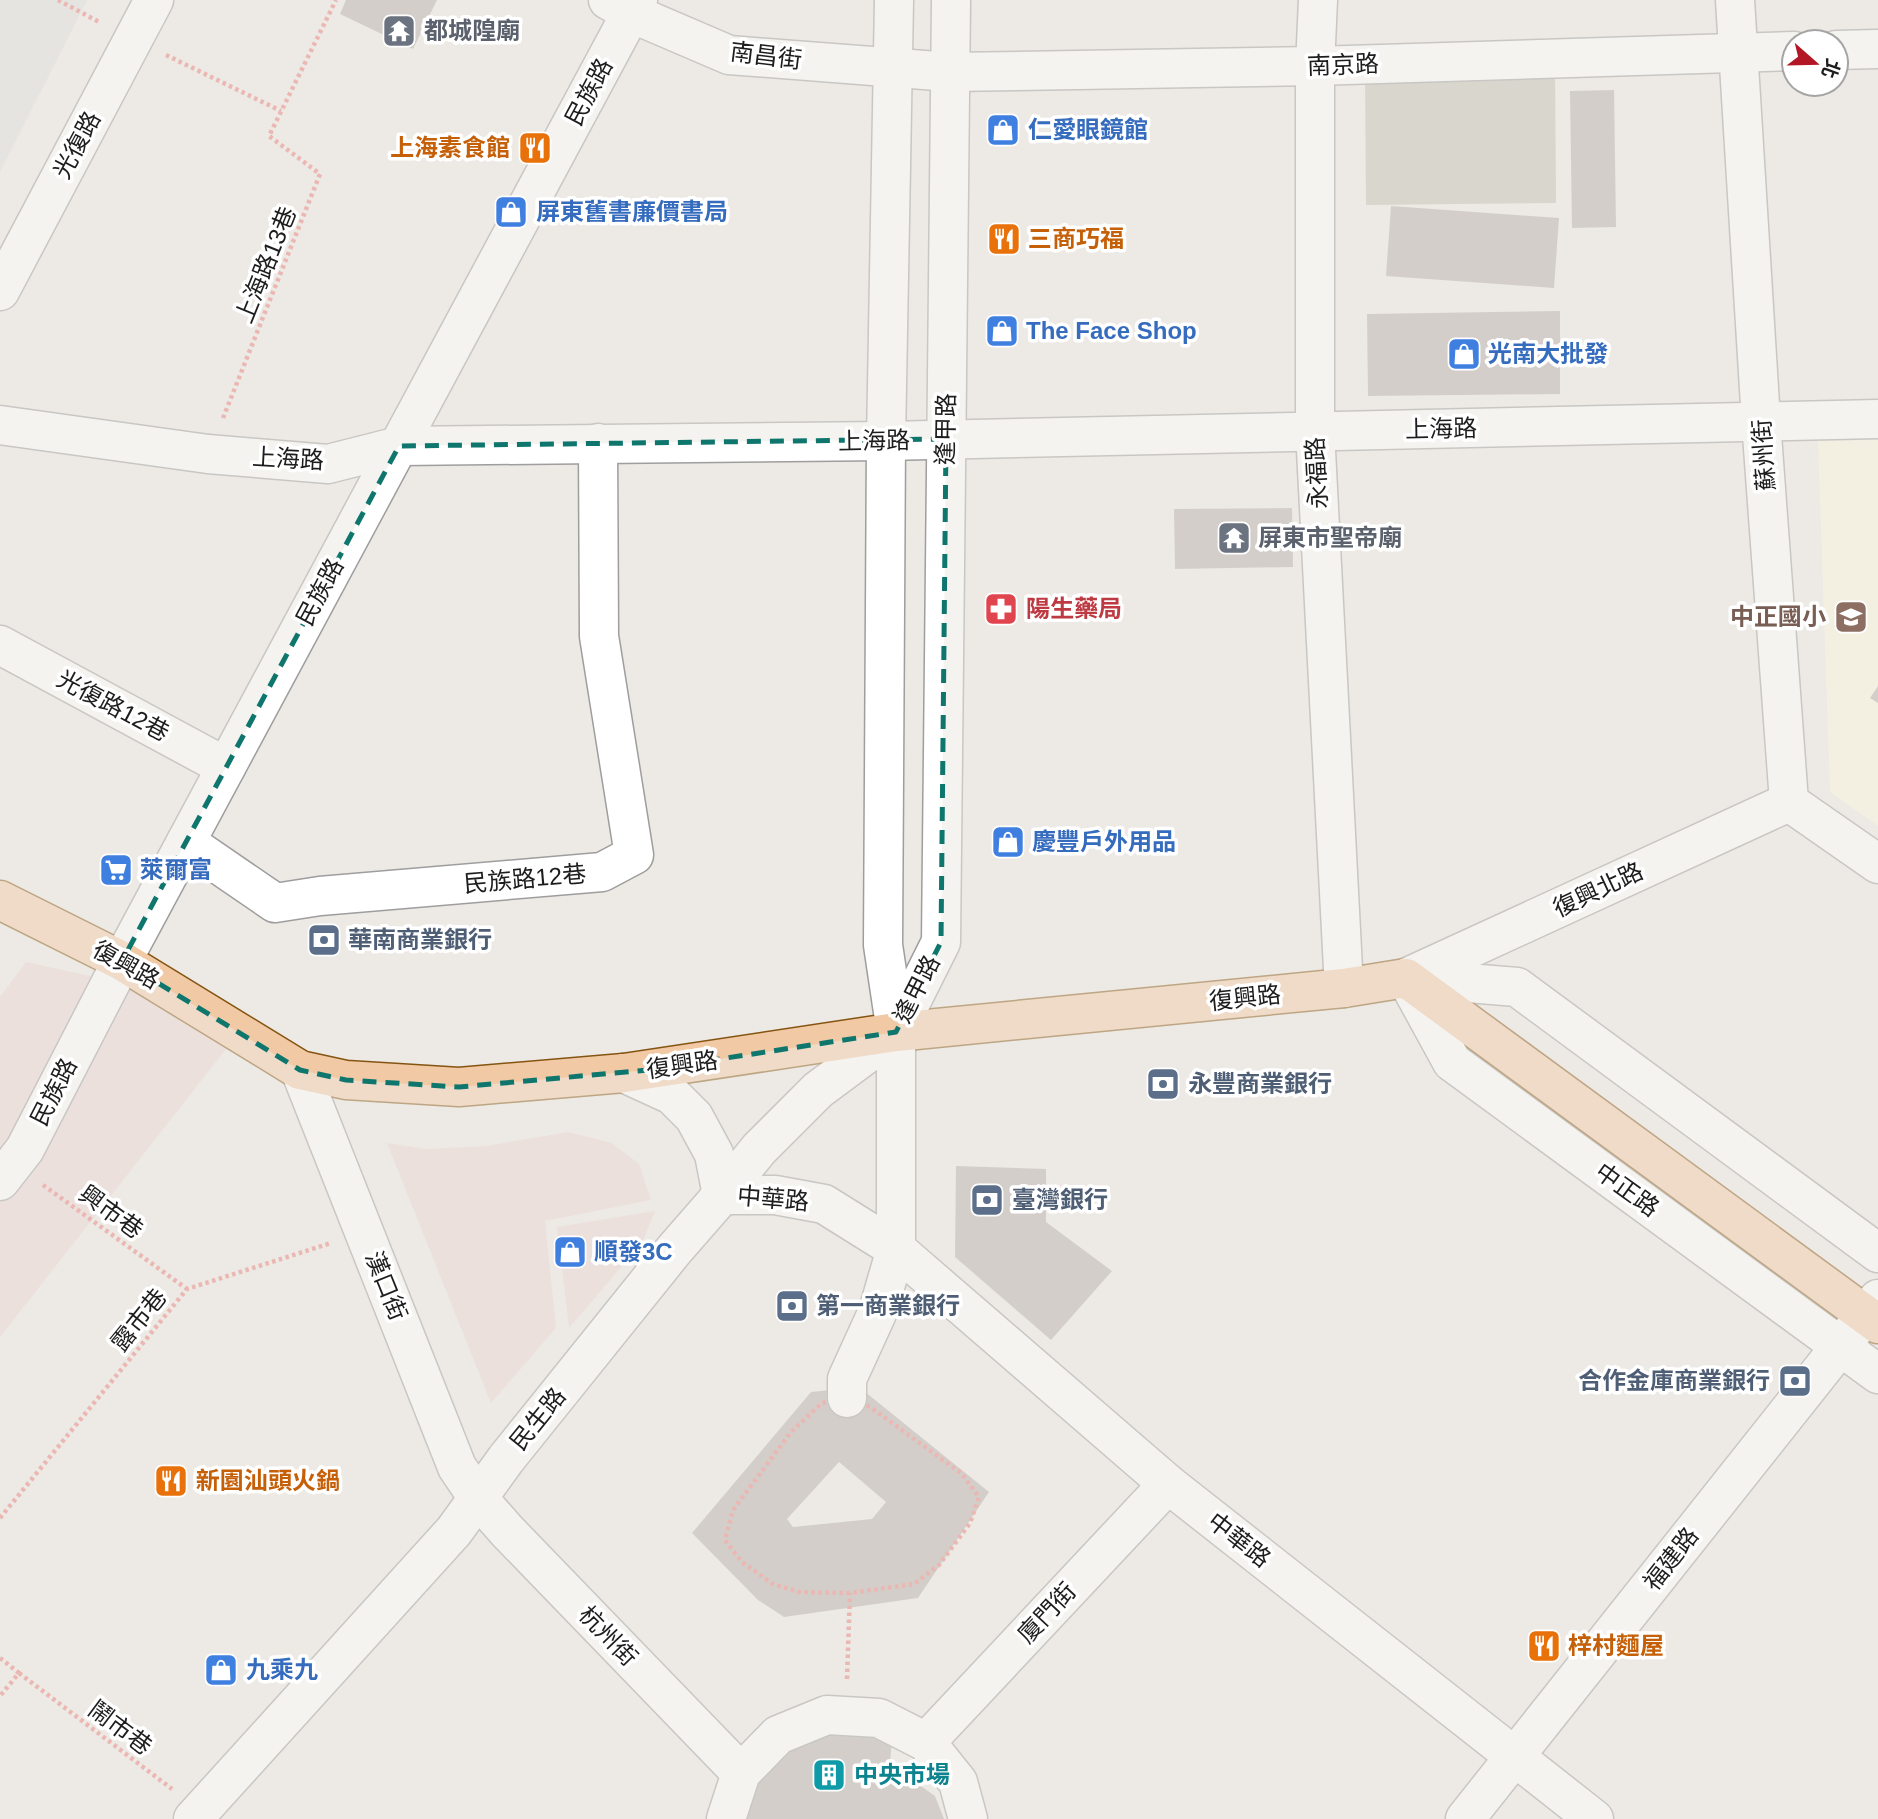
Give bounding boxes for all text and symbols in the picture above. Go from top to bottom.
temple icon: 都城隍廟 [380,12,418,50]
place label: 都城隍廟 [424,17,520,44]
north arrow [1780,28,1850,98]
street label: 南昌街 [729,38,803,73]
street label: 南京路 [1307,50,1379,79]
street label: 民族路 [560,54,617,130]
text: 北 [1817,56,1844,81]
street label: 光復路 [48,107,105,183]
shop icon: 仁愛眼鏡館 [984,111,1022,149]
place label: 仁愛眼鏡館 [1028,116,1148,143]
restaurant icon: 上海素食館 [516,129,554,167]
place label: 上海素食館 [390,134,510,161]
shop icon: 屏東舊書廉價書局 [492,193,530,231]
place label: 屏東舊書廉價書局 [536,198,728,225]
street label: 上海路13巷 [230,203,301,327]
restaurant icon: 三商巧福 [985,220,1023,258]
place label: 三商巧福 [1028,225,1124,252]
shop icon: The Face Shop [983,312,1021,350]
place label: The Face Shop [1026,317,1197,344]
shop icon: 光南大批發 [1445,335,1483,373]
place label: 光南大批發 [1488,340,1608,367]
street label: 逢甲路 [931,393,960,465]
street label: 上海路 [1405,414,1477,443]
street label: 蘇州街 [1748,418,1779,492]
street label: 上海路 [838,426,910,455]
street label: 永福路 [1301,436,1332,510]
street label: 上海路 [251,443,325,474]
temple icon: 屏東市聖帝廟 [1215,519,1253,557]
place label: 屏東市聖帝廟 [1258,524,1402,551]
street label: 民族路 [291,554,348,630]
pharmacy icon: 陽生藥局 [982,590,1020,628]
place label: 陽生藥局 [1026,595,1122,622]
school or university icon: 中正國小 [1832,598,1870,636]
place label: 中正國小 [1730,603,1826,630]
street label: 光復路12巷 [53,665,174,746]
shop icon: 慶豐戶外用品 [989,823,1027,861]
place label: 慶豐戶外用品 [1032,828,1176,855]
supermarket icon: 萊爾富 [97,851,135,889]
place label: 萊爾富 [140,856,212,883]
street label: 復興北路 [1549,857,1647,922]
street label: 民族路12巷 [463,860,587,897]
bank icon: 華南商業銀行 [305,921,343,959]
place label: 華南商業銀行 [348,926,492,953]
street label: 復興路 [88,935,164,994]
street label: 逢甲路 [888,951,945,1027]
street label: 復興路 [1208,980,1282,1015]
street label: 復興路 [644,1046,719,1083]
street label: 民族路 [25,1054,82,1130]
bank icon: 永豐商業銀行 [1144,1065,1182,1103]
place label: 永豐商業銀行 [1188,1070,1332,1097]
street label: 中正路 [1590,1158,1664,1222]
street label: 興市巷 [74,1180,148,1244]
bank icon: 臺灣銀行 [968,1181,1006,1219]
street label: 中華路 [736,1182,810,1215]
place label: 臺灣銀行 [1012,1186,1108,1213]
shop icon: 順發3C [551,1233,589,1271]
place label: 順發3C [594,1238,673,1265]
street label: 漢口街 [360,1247,412,1324]
street label: 露市巷 [105,1283,172,1356]
bank icon: 第一商業銀行 [773,1287,811,1325]
place label: 第一商業銀行 [816,1292,960,1319]
bank icon: 合作金庫商業銀行 [1776,1362,1814,1400]
place label: 合作金庫商業銀行 [1578,1367,1770,1394]
street label: 民生路 [504,1382,571,1455]
restaurant icon: 新園汕頭火鍋 [152,1462,190,1500]
place label: 新園汕頭火鍋 [196,1467,340,1494]
street label: 中華路 [1203,1507,1276,1572]
street label: 福建路 [1638,1522,1703,1595]
street label: 廈門街 [1012,1577,1081,1648]
street label: 杭州街 [574,1600,643,1671]
restaurant icon: 梓村麵屋 [1525,1627,1563,1665]
place label: 梓村麵屋 [1568,1632,1664,1659]
shop icon: 九乘九 [202,1651,240,1689]
place label: 九乘九 [246,1656,318,1683]
street label: 鬧市巷 [83,1695,157,1760]
building icon: 中央市場 [810,1756,848,1794]
place label: 中央市場 [854,1761,950,1788]

